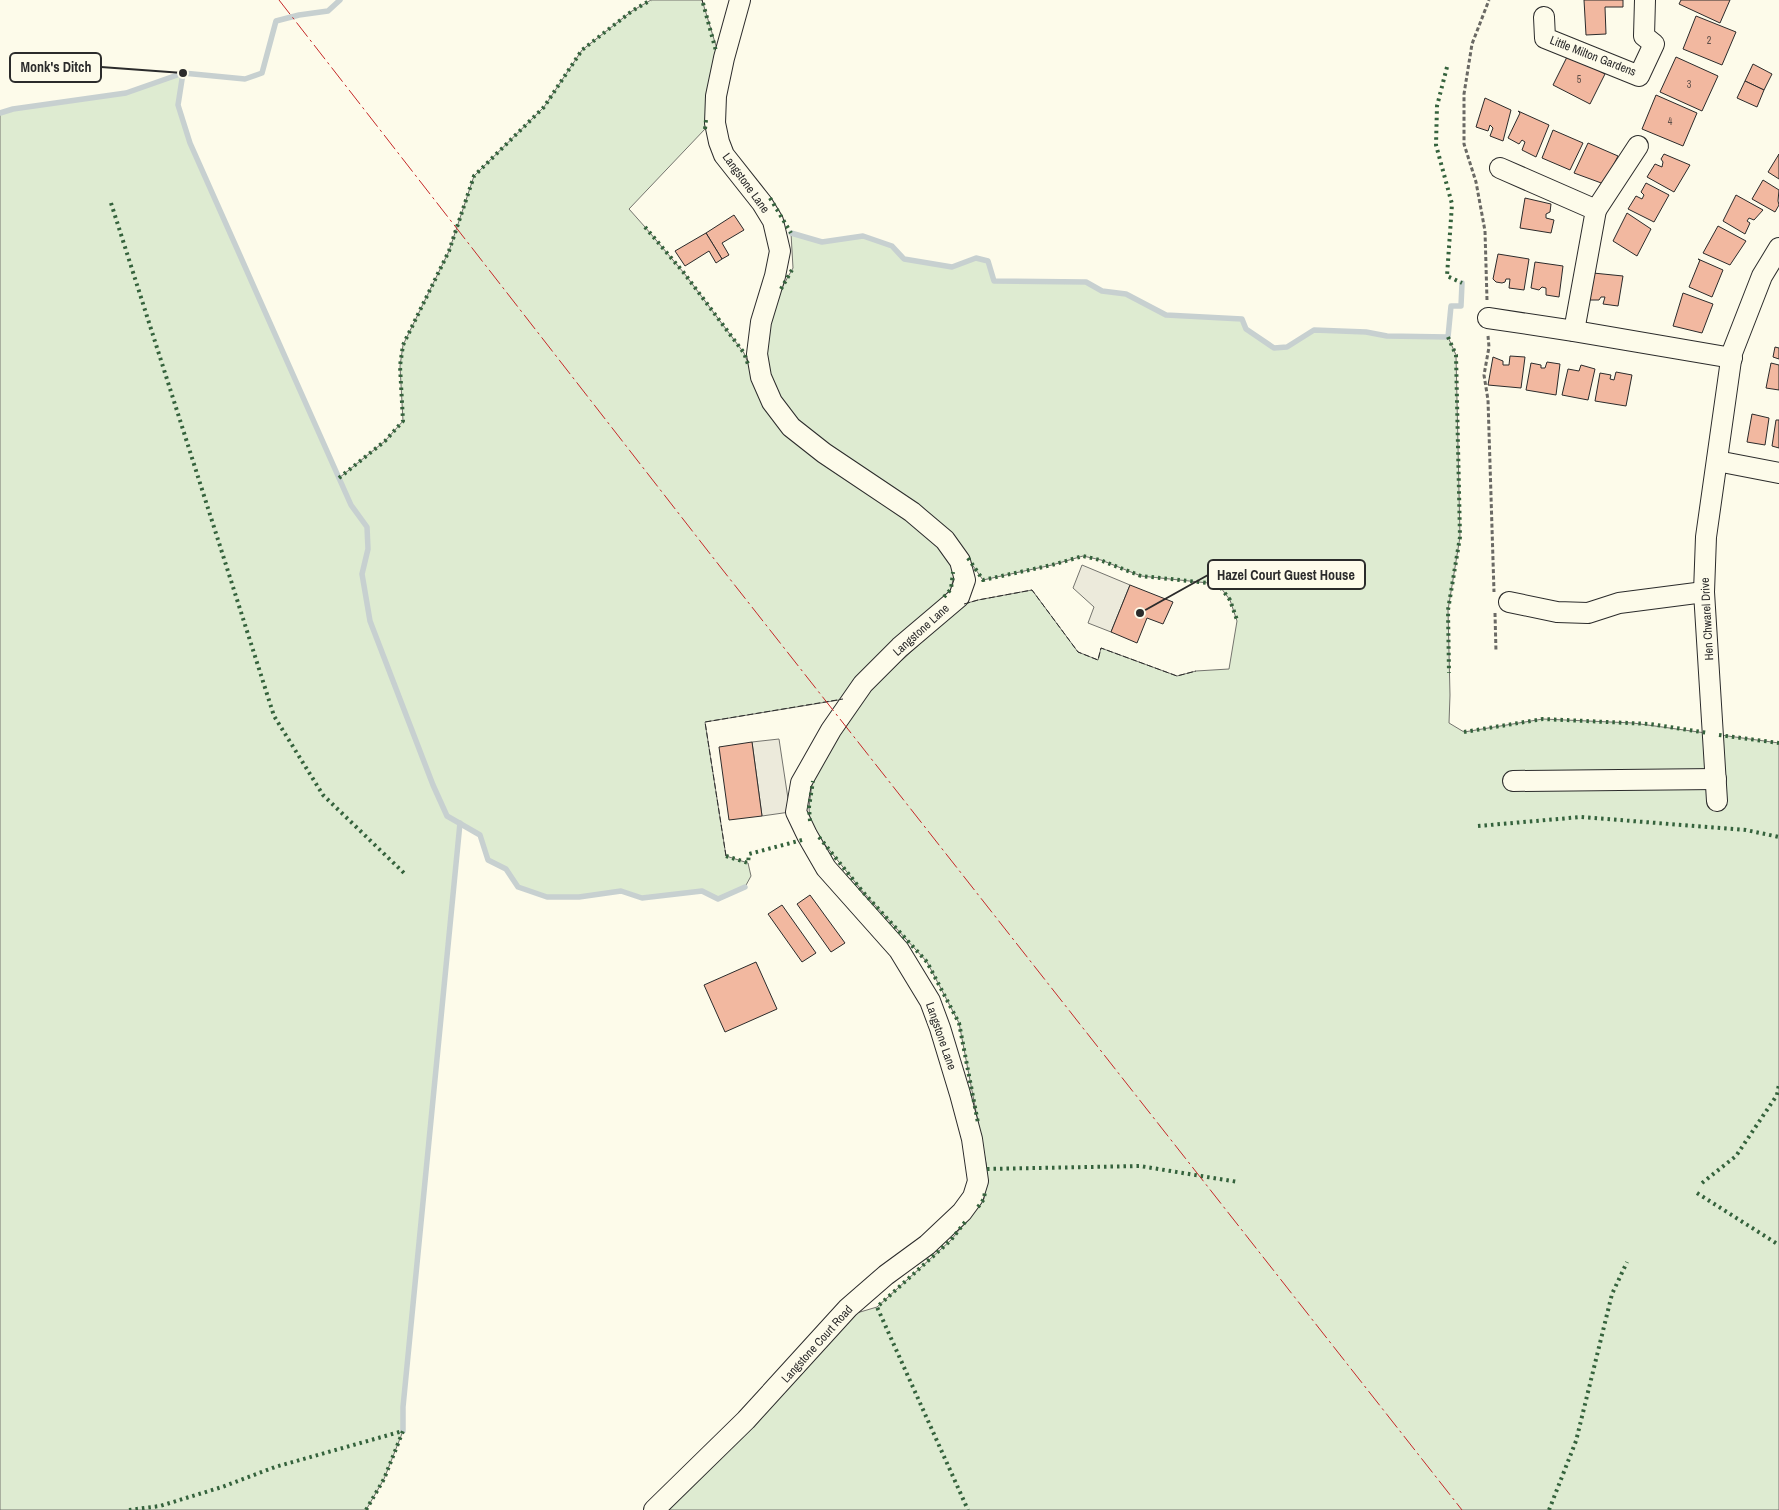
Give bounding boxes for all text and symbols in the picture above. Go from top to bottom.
street label: Little Milton Gardens [1547,32,1639,80]
house number: 2 [1707,34,1712,47]
callout: Monk's Ditch [10,53,101,82]
text: Monk's Ditch [21,58,91,76]
house number: 5 [1577,73,1582,86]
house number: 3 [1687,78,1692,91]
house number: 4 [1668,115,1673,128]
street label: Langstone Lane [719,150,773,216]
callout: Hazel Court Guest House [1208,560,1365,589]
text: Hazel Court Guest House [1217,566,1355,584]
street label: Hen Chwarel Drive [1697,577,1717,661]
street label: Langstone Lane [889,600,953,660]
street label: Langstone Lane [922,1000,960,1072]
street label: Langstone Court Road [778,1302,856,1386]

